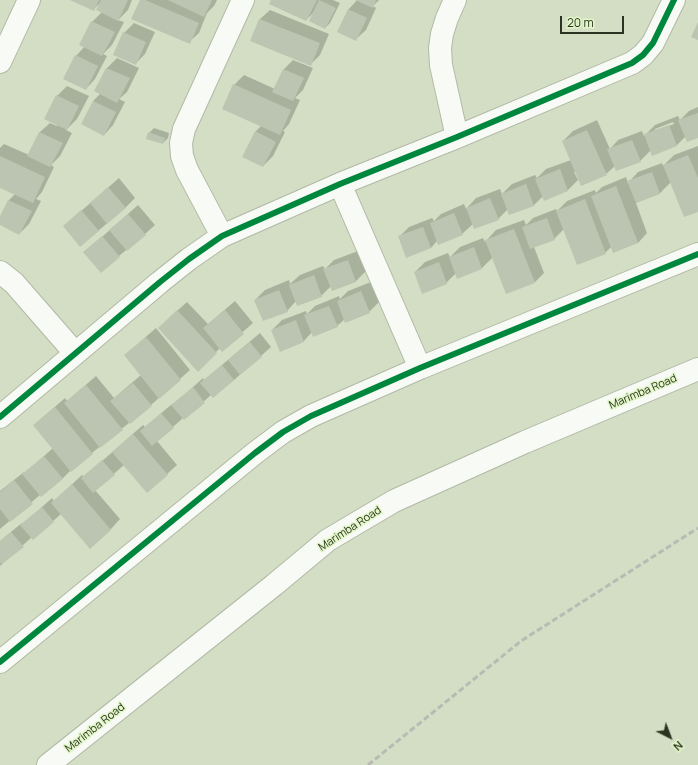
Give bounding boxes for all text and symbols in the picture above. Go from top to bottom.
scale bar [562,8,626,34]
text: 20 m [567,14,594,31]
street label: Marimba Road [607,372,679,412]
street label: Marimba Road [316,504,384,554]
street label: Marimba Road [63,701,127,755]
north arrow [650,717,690,757]
text: N [670,738,686,755]

